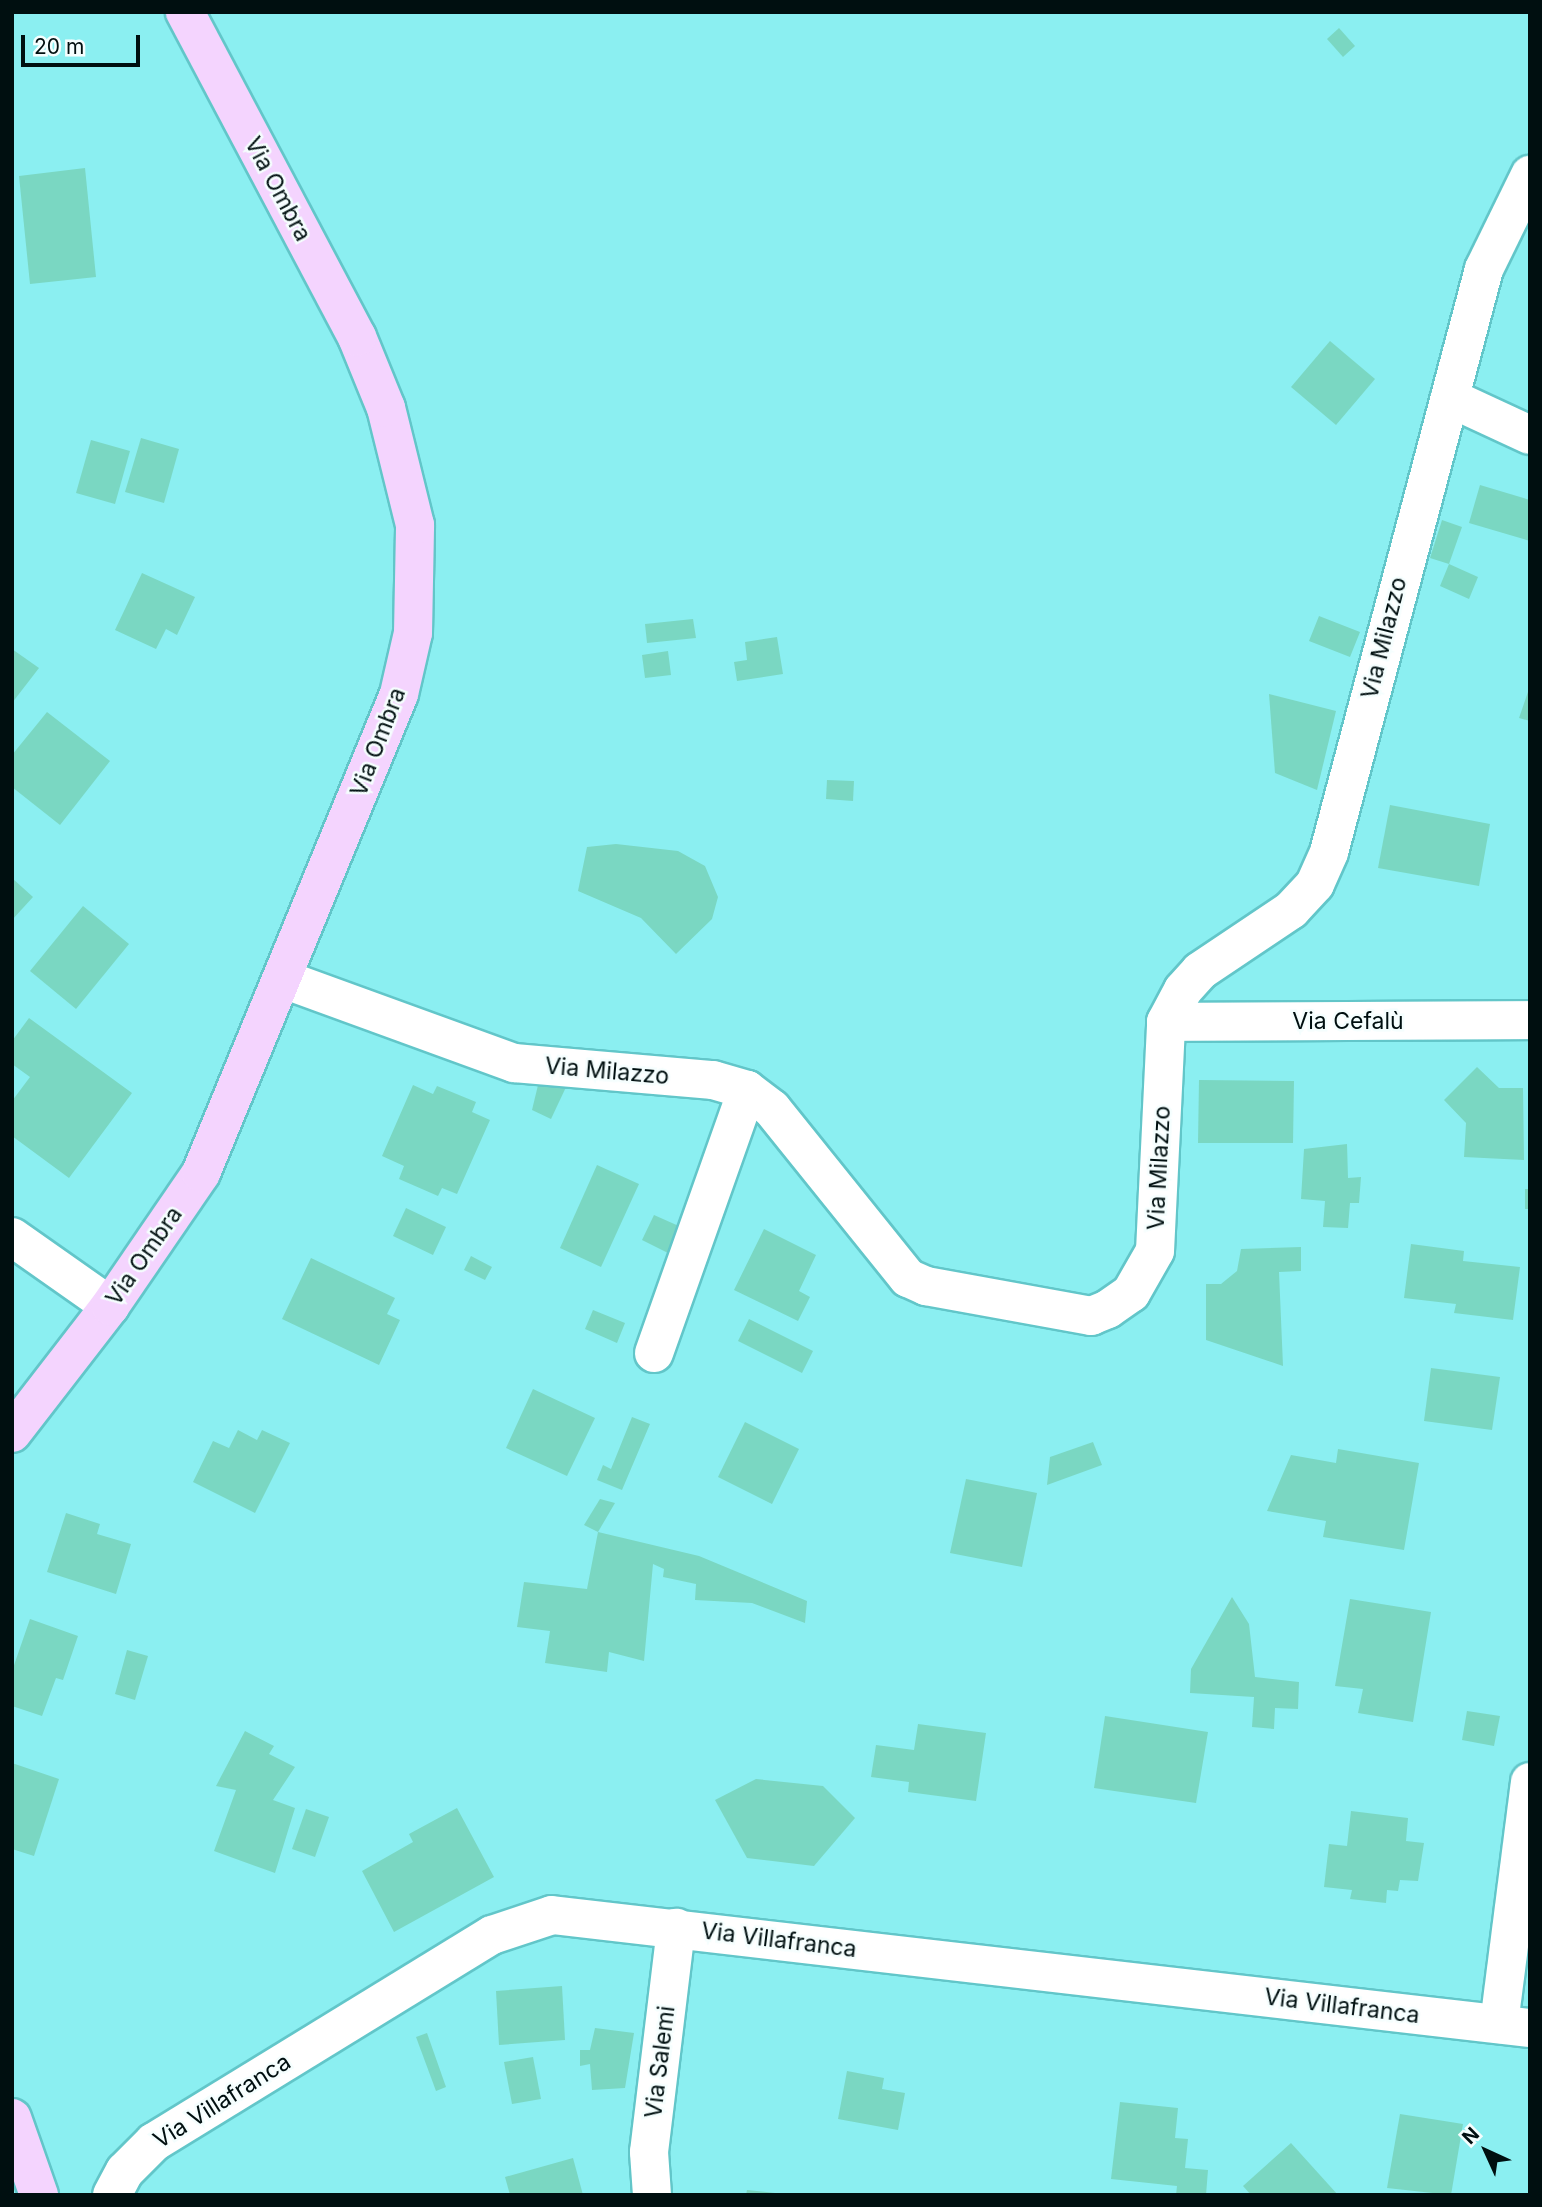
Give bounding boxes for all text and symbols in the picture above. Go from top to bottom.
scale bar [24,21,144,65]
text: 20 m [34,34,84,59]
street label: Via Ombra [239,132,317,246]
street label: Via Milazzo [1356,574,1412,702]
street label: Via Ombra [345,684,411,800]
street label: Via Cefalù [1292,1007,1404,1035]
street label: Via Milazzo [544,1052,670,1090]
street label: Via Milazzo [1142,1105,1176,1231]
street label: Via Ombra [100,1201,188,1311]
street label: Via Villafranca [700,1917,858,1963]
street label: Via Villafranca [1263,1983,1421,2029]
street label: Via Salemi [639,2004,681,2120]
street label: Via Villafranca [148,2048,296,2154]
north arrow [1451,2116,1521,2186]
text: N [1458,2123,1484,2149]

